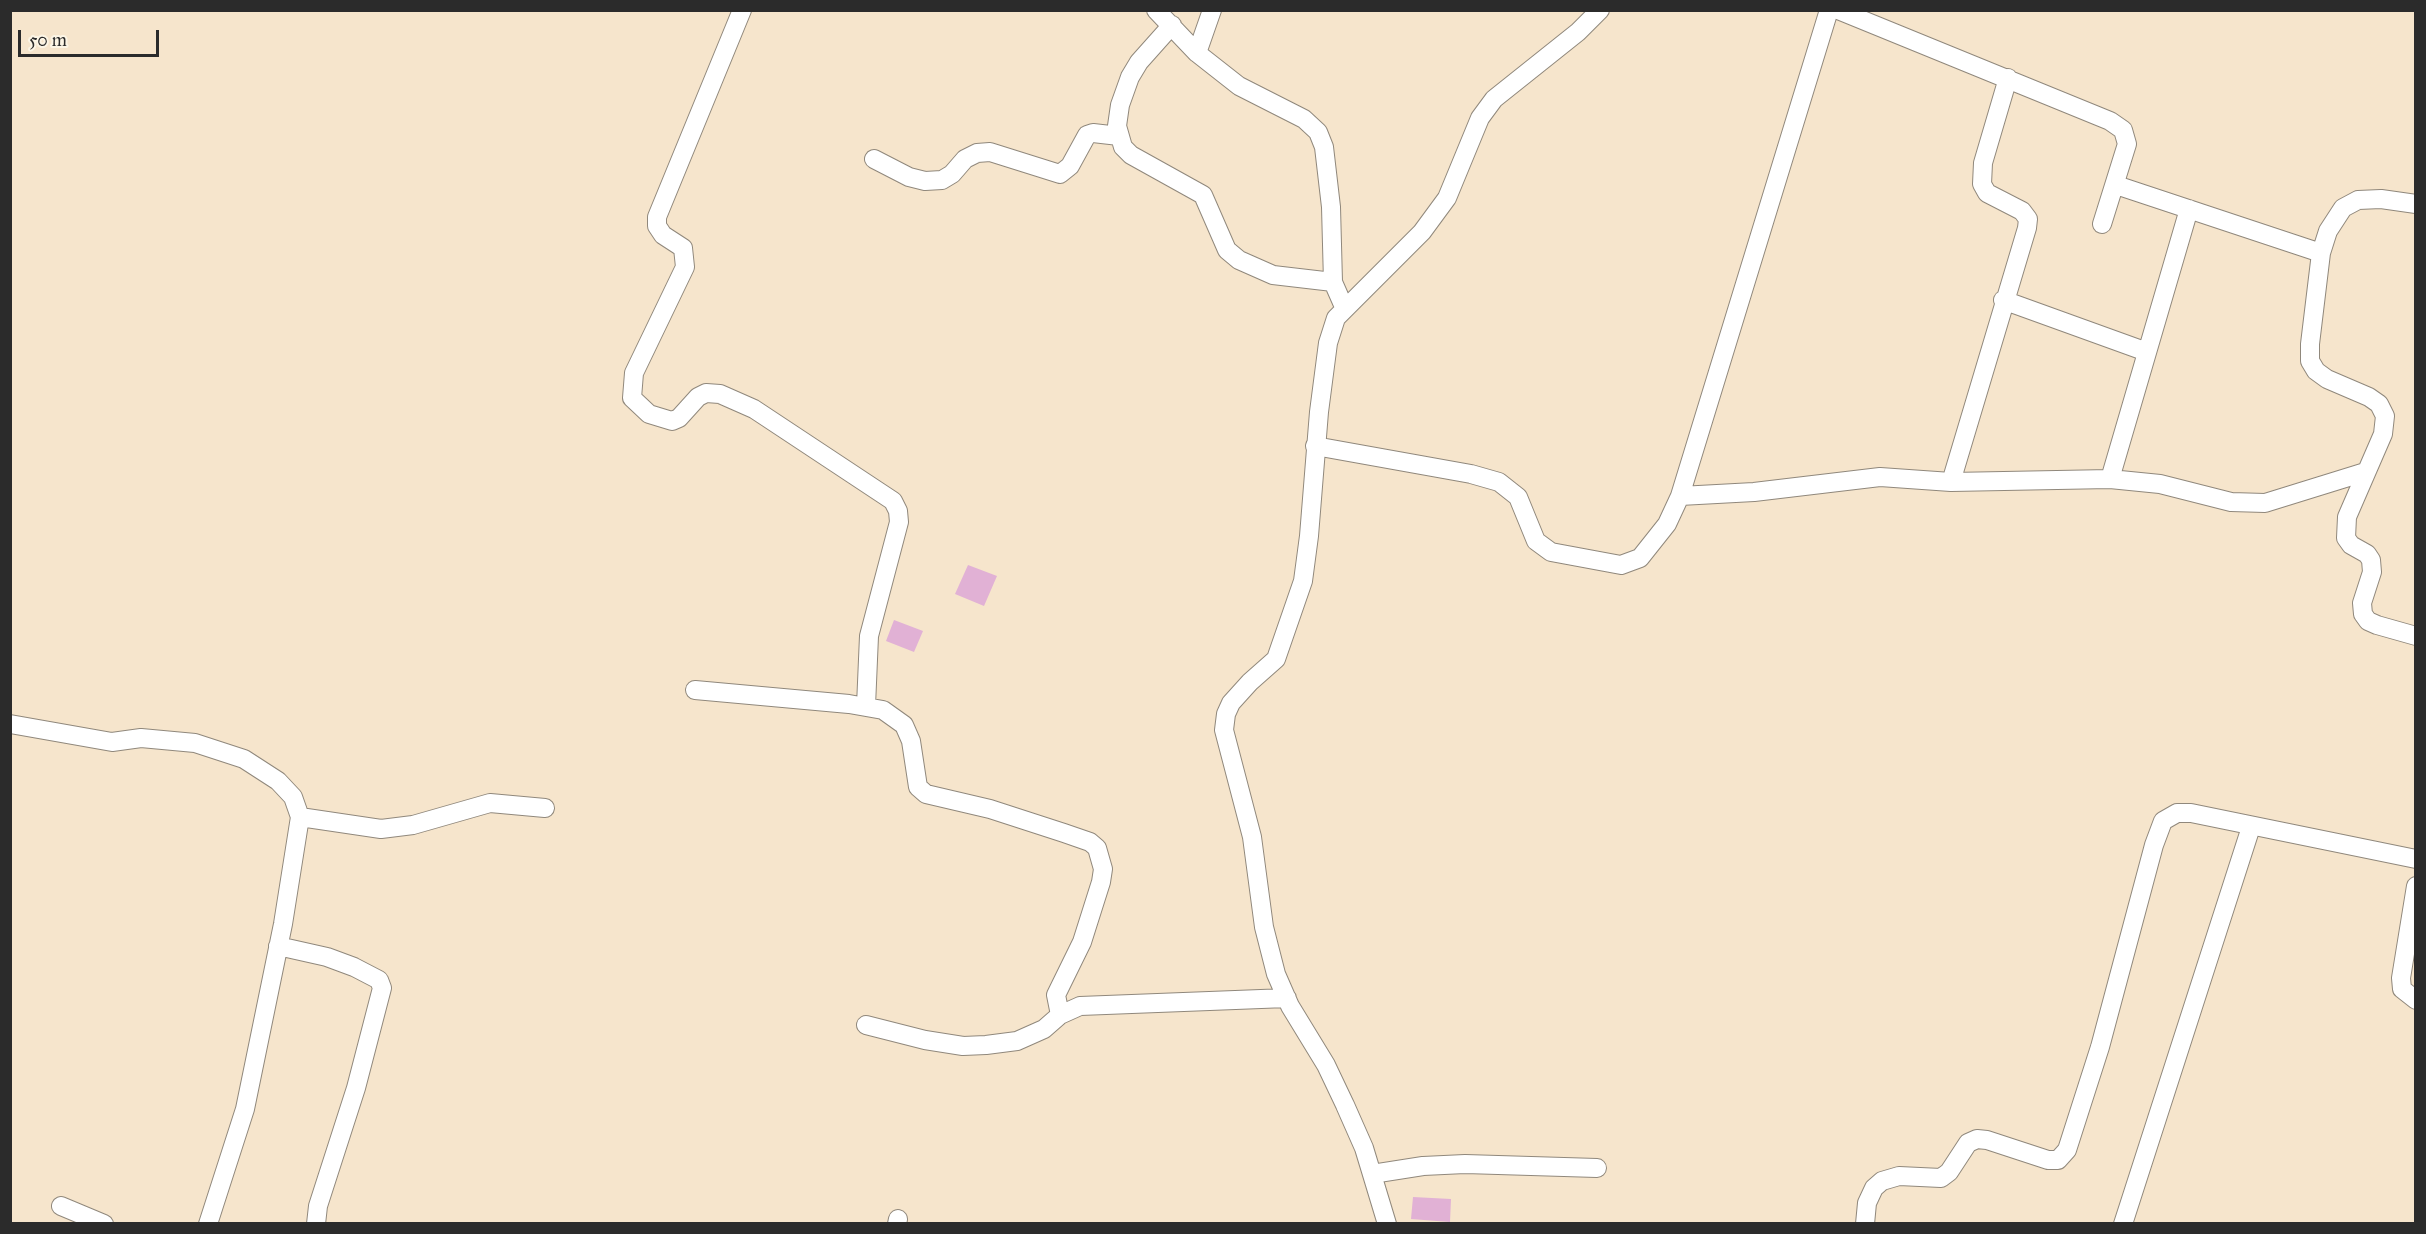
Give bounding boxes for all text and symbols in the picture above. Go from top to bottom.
scale bar [21,18,162,56]
text: 50 m [29,29,67,51]

